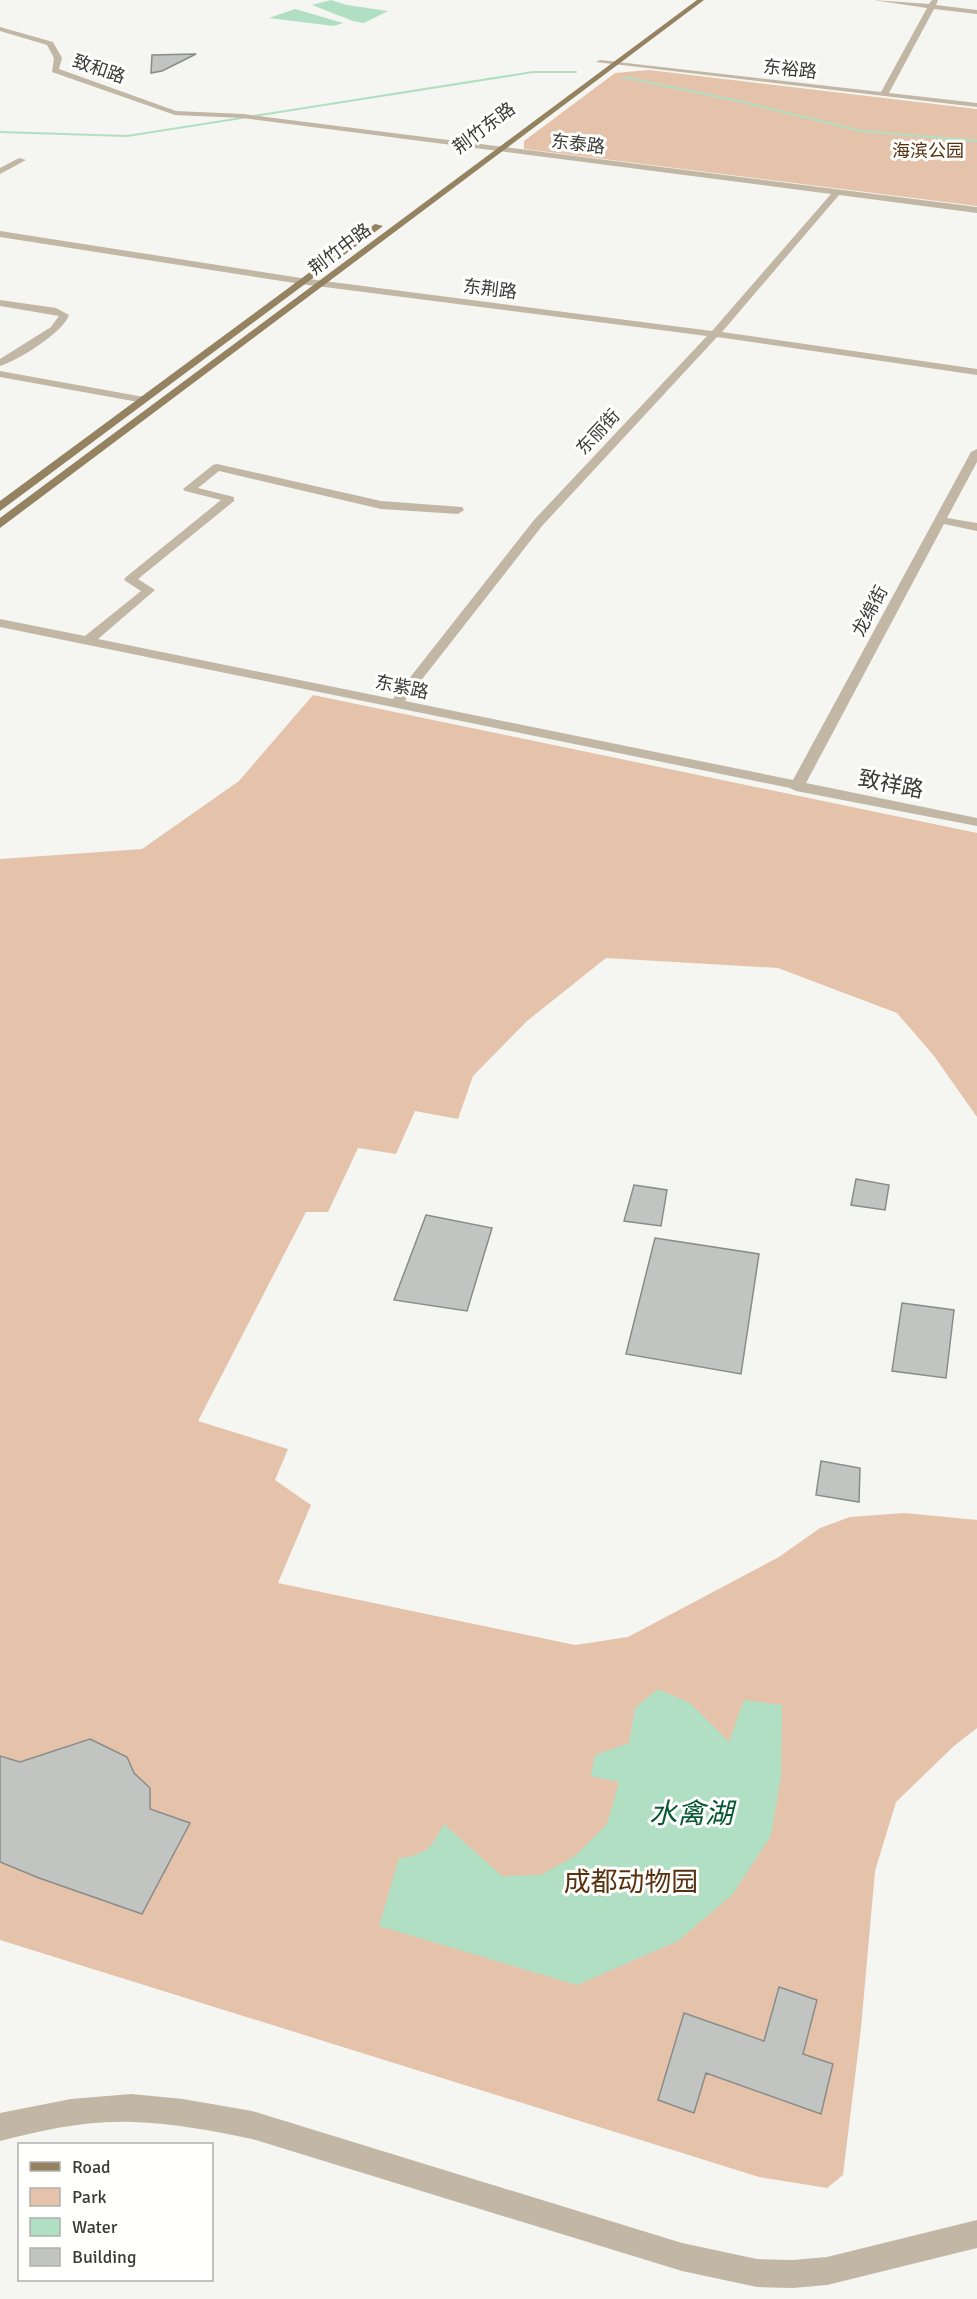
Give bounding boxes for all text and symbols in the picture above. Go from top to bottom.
street label: 致和路 [70,50,128,88]
street label: 东裕路 [762,55,818,83]
street label: 荆竹东路 [449,98,519,158]
street label: 东泰路 [550,130,606,158]
park label: 海滨公园 [892,140,964,162]
street label: 荆竹中路 [305,219,375,279]
street label: 东荆路 [462,275,518,303]
street label: 东丽街 [572,405,624,459]
street label: 龙绵街 [848,582,892,640]
street label: 东紫路 [373,671,431,703]
street label: 致祥路 [856,764,926,804]
water label: 水禽湖 [649,1797,737,1831]
park label: 成都动物园 [564,1866,699,1899]
legend [18,2143,213,2281]
text: Road [72,2156,111,2178]
text: Park [72,2186,107,2208]
text: Water [72,2216,118,2238]
text: Building [72,2246,136,2268]

